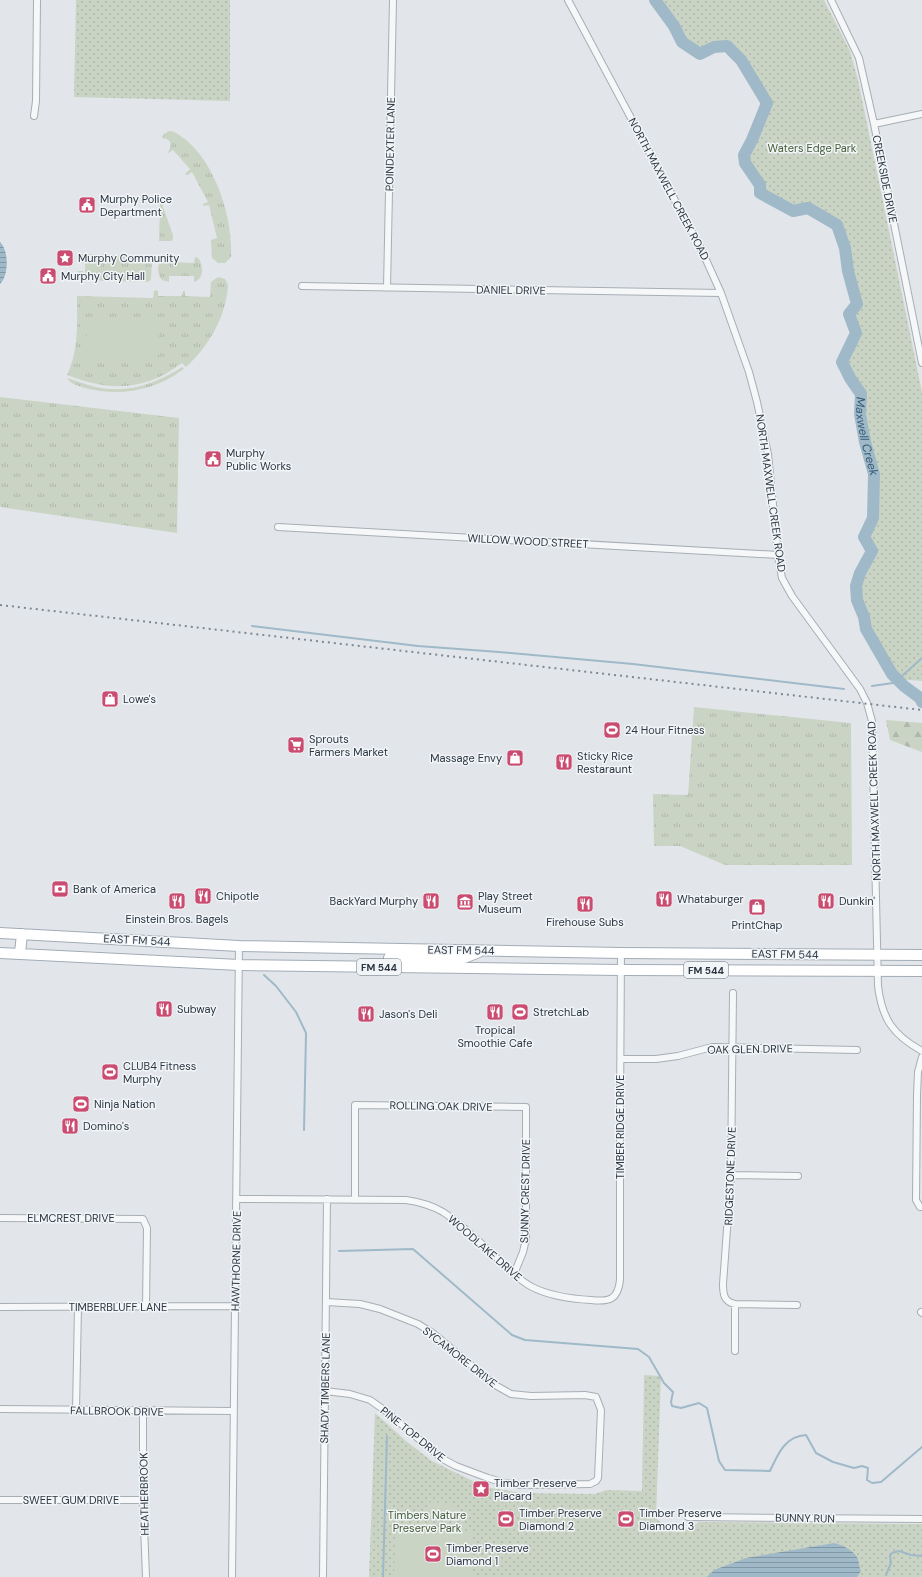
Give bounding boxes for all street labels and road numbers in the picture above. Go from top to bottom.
street label: POINDEXTER LANE [382,97,398,191]
street label: NORTH MAXWELL CREEK ROAD [625,115,713,263]
street label: CREEKSIDE DRIVE [870,134,900,224]
street label: DANIEL DRIVE [476,282,546,298]
street label: NORTH MAXWELL CREEK ROAD [753,413,789,573]
street label: WILLOW WOOD STREET [467,531,589,551]
street label: NORTH MAXWELL CREEK ROAD [864,721,884,881]
street label: EAST FM 544 [103,931,171,949]
street label: EAST FM 544 [427,942,495,958]
street label: EAST FM 544 [751,946,819,962]
road number: FM 544 [357,959,401,975]
road number: FM 544 [684,962,728,978]
street label: OAK GLEN DRIVE [707,1041,793,1057]
street label: TIMBER RIDGE DRIVE [613,1075,627,1179]
street label: ROLLING OAK DRIVE [389,1098,493,1114]
street label: RIDGESTONE DRIVE [721,1126,739,1226]
street label: SUNNY CREST DRIVE [517,1139,533,1243]
street label: ELMCREST DRIVE [27,1211,115,1225]
street label: HAWTHORNE DRIVE [228,1211,244,1311]
street label: WOODLAKE DRIVE [445,1212,525,1284]
street label: TIMBERBLUFF LANE [69,1300,167,1314]
street label: SYCAMORE DRIVE [420,1324,500,1390]
street label: SHADY TIMBERS LANE [317,1332,333,1444]
street label: FALLBROOK DRIVE [70,1403,164,1419]
street label: PINE TOP DRIVE [378,1404,448,1464]
street label: HEATHERBROOK [136,1452,152,1536]
street label: SWEET GUM DRIVE [23,1493,119,1507]
street label: BUNNY RUN [775,1510,835,1526]

